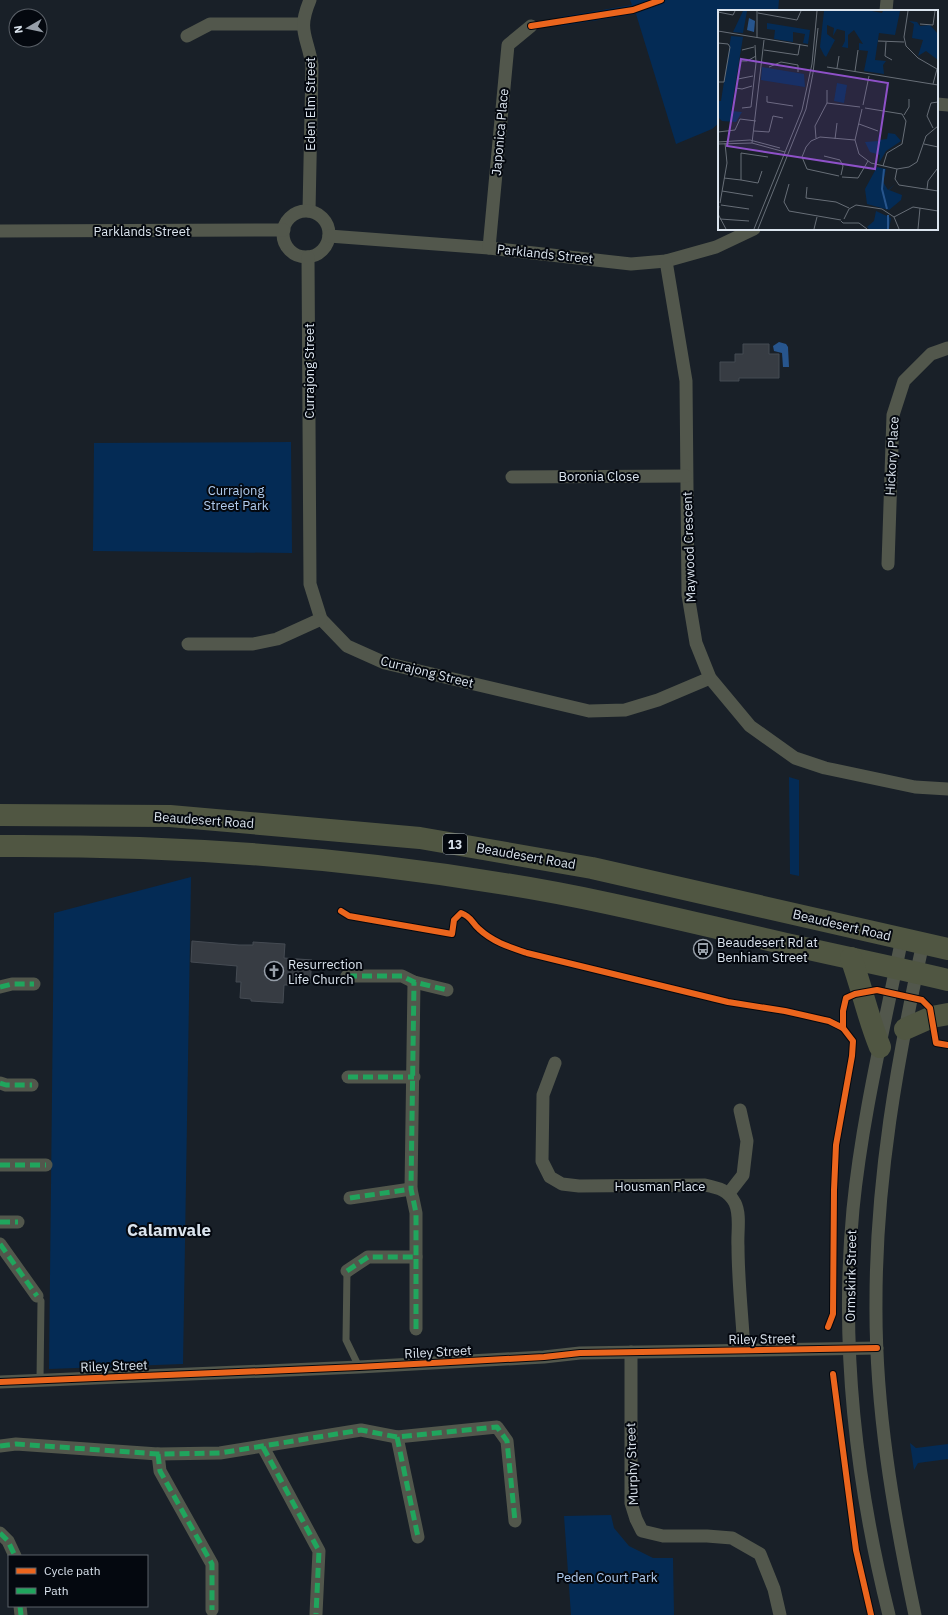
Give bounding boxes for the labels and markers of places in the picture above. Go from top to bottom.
place label: Beaudesert Rd at Benhiam Street [717,934,818,966]
bus stop icon: Beaudesert Rd at Benhiam Street [692,938,714,960]
place label: Resurrection Life Church [288,956,363,988]
church icon: Resurrection Life Church [263,960,285,982]

